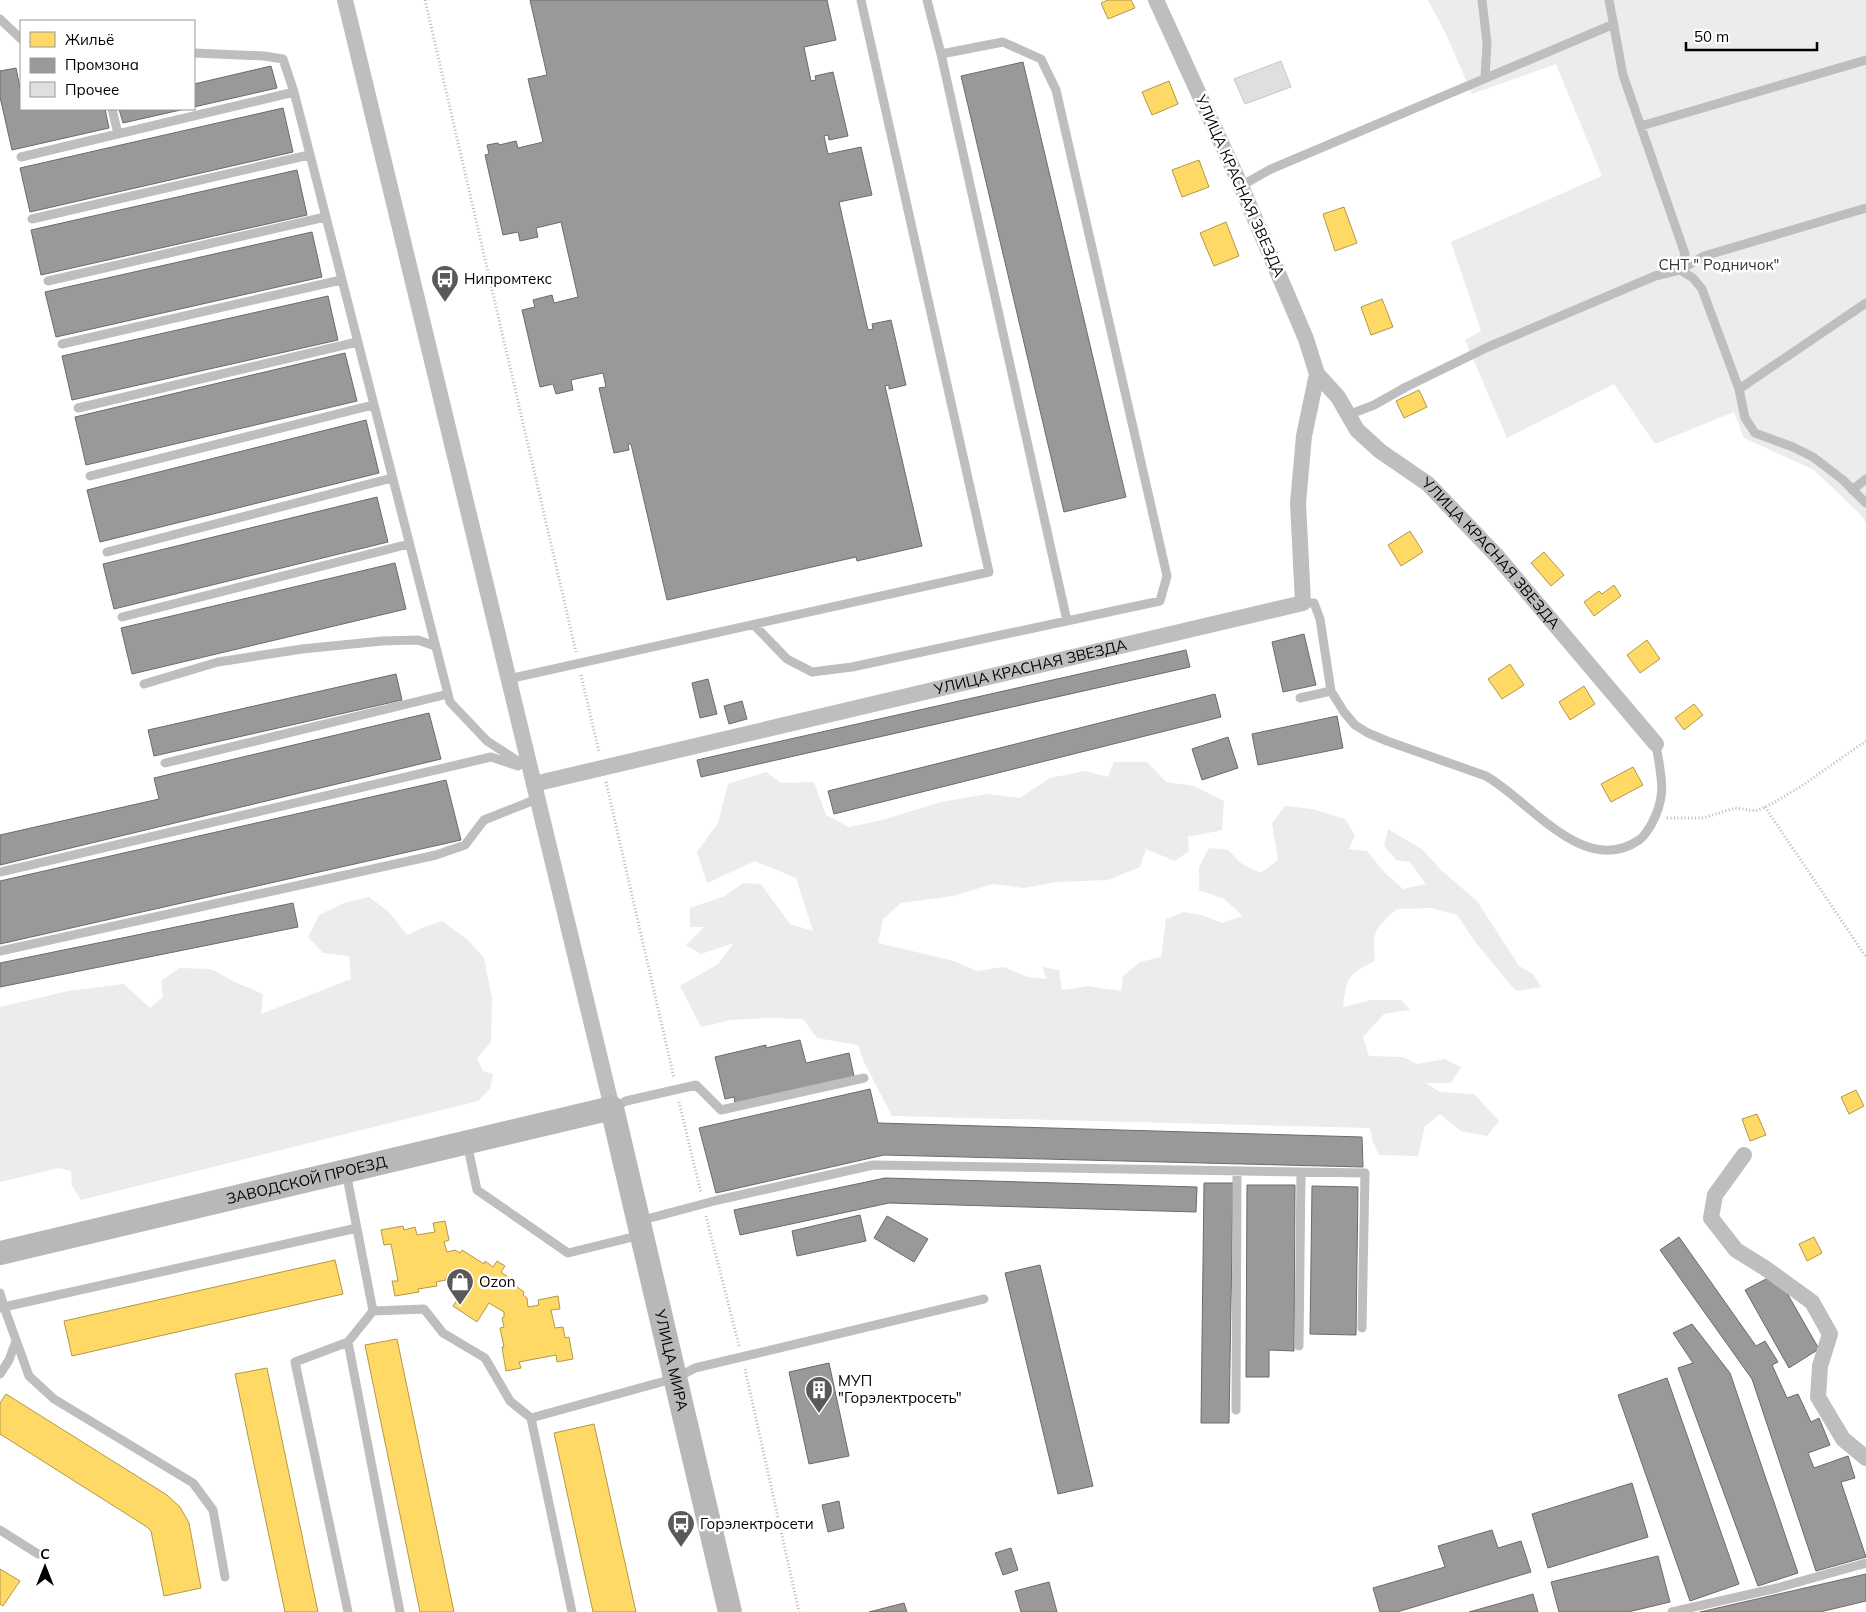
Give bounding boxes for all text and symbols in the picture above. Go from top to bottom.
legend [20,20,195,110]
scale bar [1686,20,1817,52]
text: 50 m [1694,27,1729,46]
text: Жильё [65,30,114,49]
text: Промзона [65,55,139,74]
text: Прочее [65,80,119,99]
street label: УЛИЦА КРАСНАЯ ЗВЕЗДА [1191,91,1289,280]
park label: СНТ " Родничок" [1659,255,1779,274]
bus stop icon: Нипромтекс [430,264,460,303]
place label: Нипромтекс [464,269,552,288]
street label: УЛИЦА КРАСНАЯ ЗВЕЗДА [1418,472,1564,632]
street label: УЛИЦА КРАСНАЯ ЗВЕЗДА [931,635,1129,699]
street label: ЗАВОДСКОЙ ПРОЕЗД [224,1152,389,1208]
shop icon: Ozon [445,1267,475,1306]
place label: Ozon [479,1272,516,1291]
street label: УЛИЦА МИРА [650,1307,693,1413]
place label: МУП "Горэлектросеть" [838,1371,962,1407]
building icon: МУП "Горэлектросеть" [804,1375,834,1414]
bus stop icon: Горэлектросети [666,1509,696,1548]
place label: Горэлектросети [700,1514,814,1533]
north arrow [20,1542,70,1592]
text: С [40,1545,50,1563]

